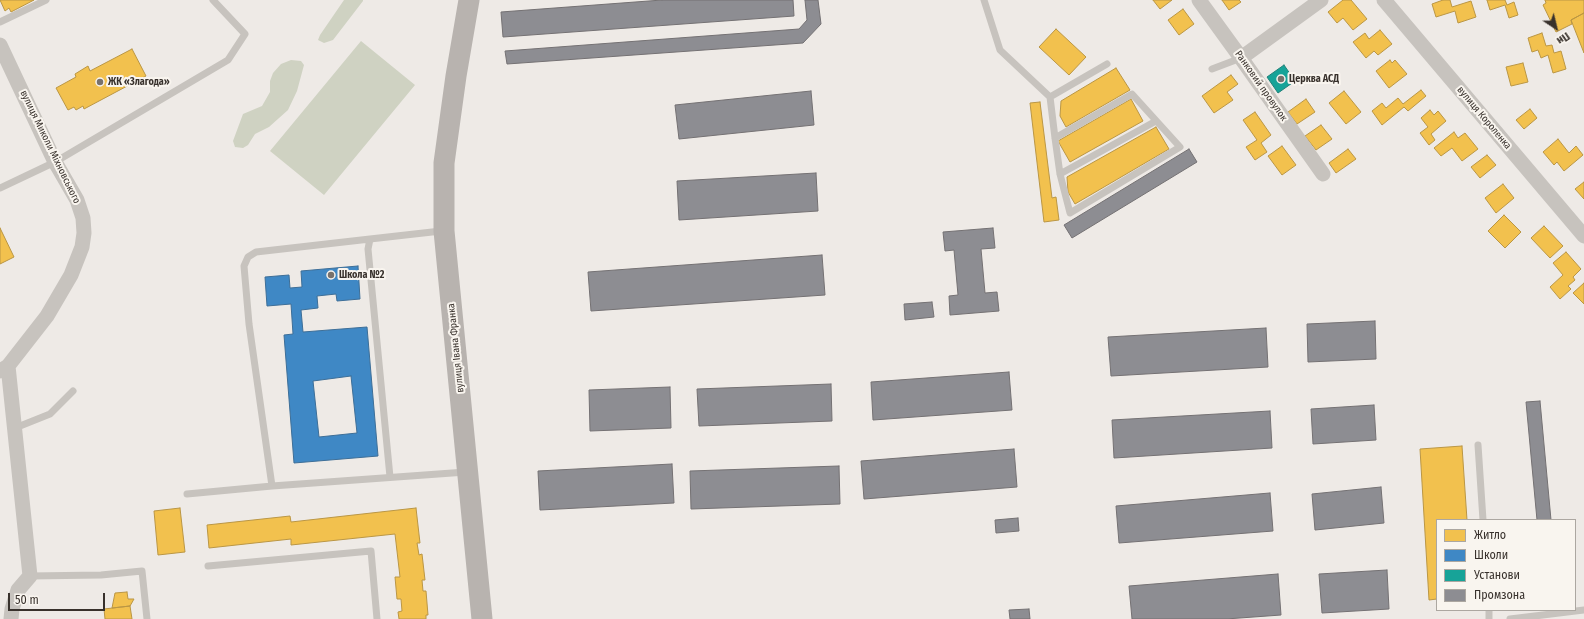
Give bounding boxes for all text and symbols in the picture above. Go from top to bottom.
north arrow [1536,8,1576,48]
text: Пн [1554,29,1572,47]
street label: Ранковий провулок [1232,49,1290,123]
place label: Церква АСД [1289,73,1339,85]
marker: Церква АСД [1276,74,1286,84]
place label: ЖК «Злагода» [108,76,170,88]
marker: ЖК «Злагода» [95,77,105,87]
street label: вулиця Короленка [1454,84,1514,152]
street label: вулиця Миколи Міхновського [17,88,83,206]
place label: Школа №2 [339,269,384,281]
marker: Школа №2 [326,270,336,280]
street label: вулиця Івана Франка [445,303,467,393]
legend [1436,519,1576,611]
text: Житло [1474,528,1506,542]
text: Школи [1474,548,1508,562]
text: Установи [1474,568,1520,582]
scale bar [10,585,107,611]
text: Промзона [1474,588,1525,602]
text: 50 m [15,593,39,607]

